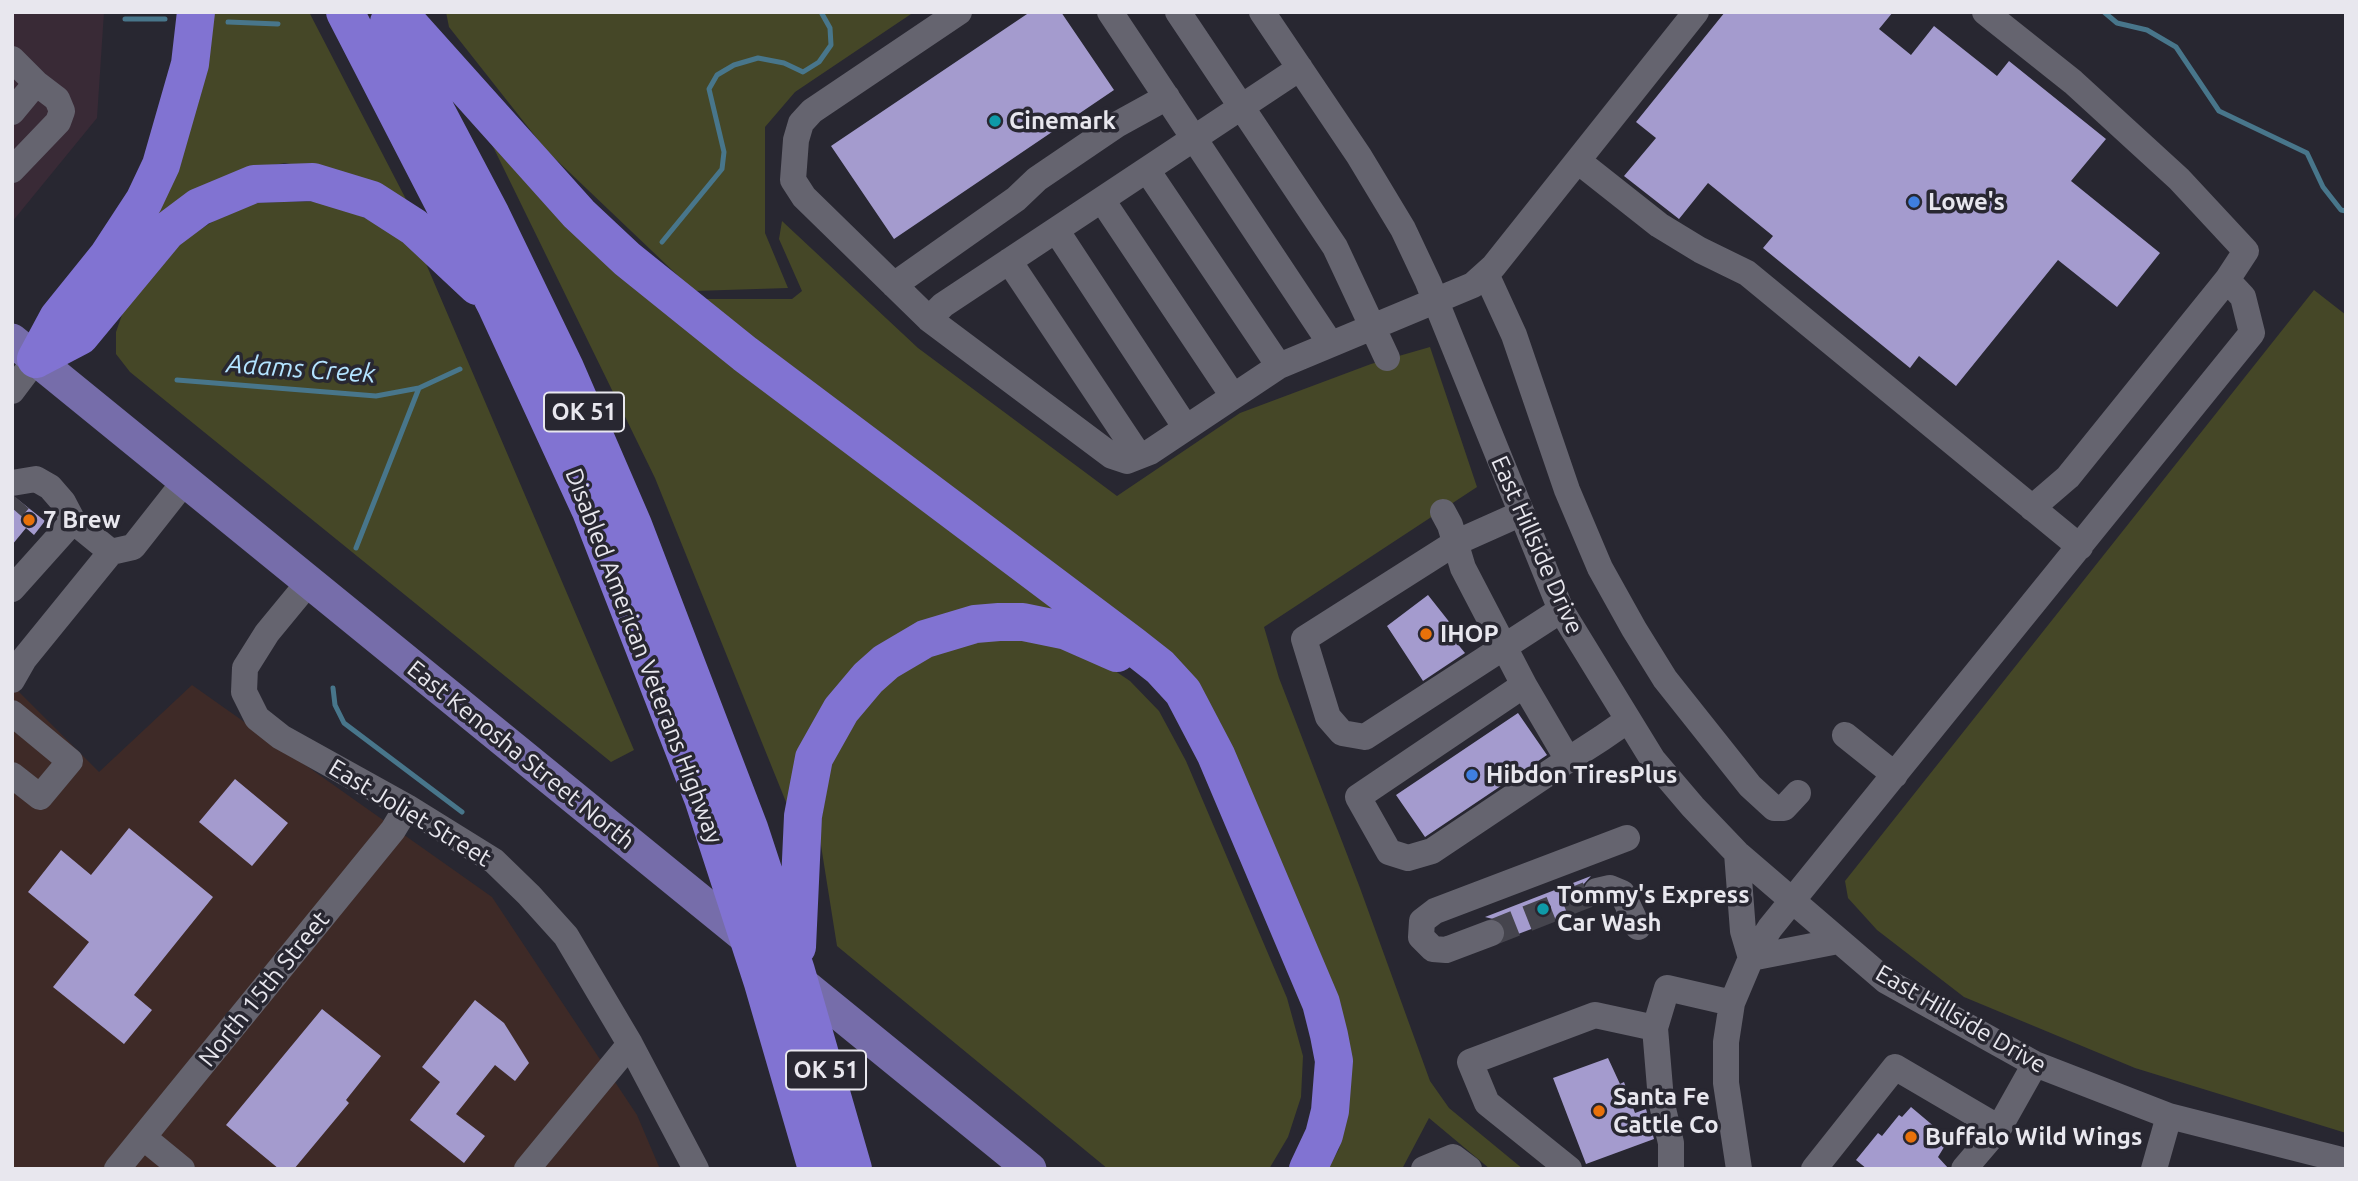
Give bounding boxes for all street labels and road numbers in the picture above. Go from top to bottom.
road number: OK 51 [544,392,624,432]
street label: East Hillside Drive [1485,451,1589,639]
street label: Disabled American Veterans Highway [559,464,729,848]
street label: East Kenosha Street North [401,654,641,856]
street label: East Joliet Street [324,753,496,873]
street label: North 15th Street [193,905,335,1073]
street label: East Hillside Drive [1871,959,2051,1079]
road number: OK 51 [786,1050,866,1090]

